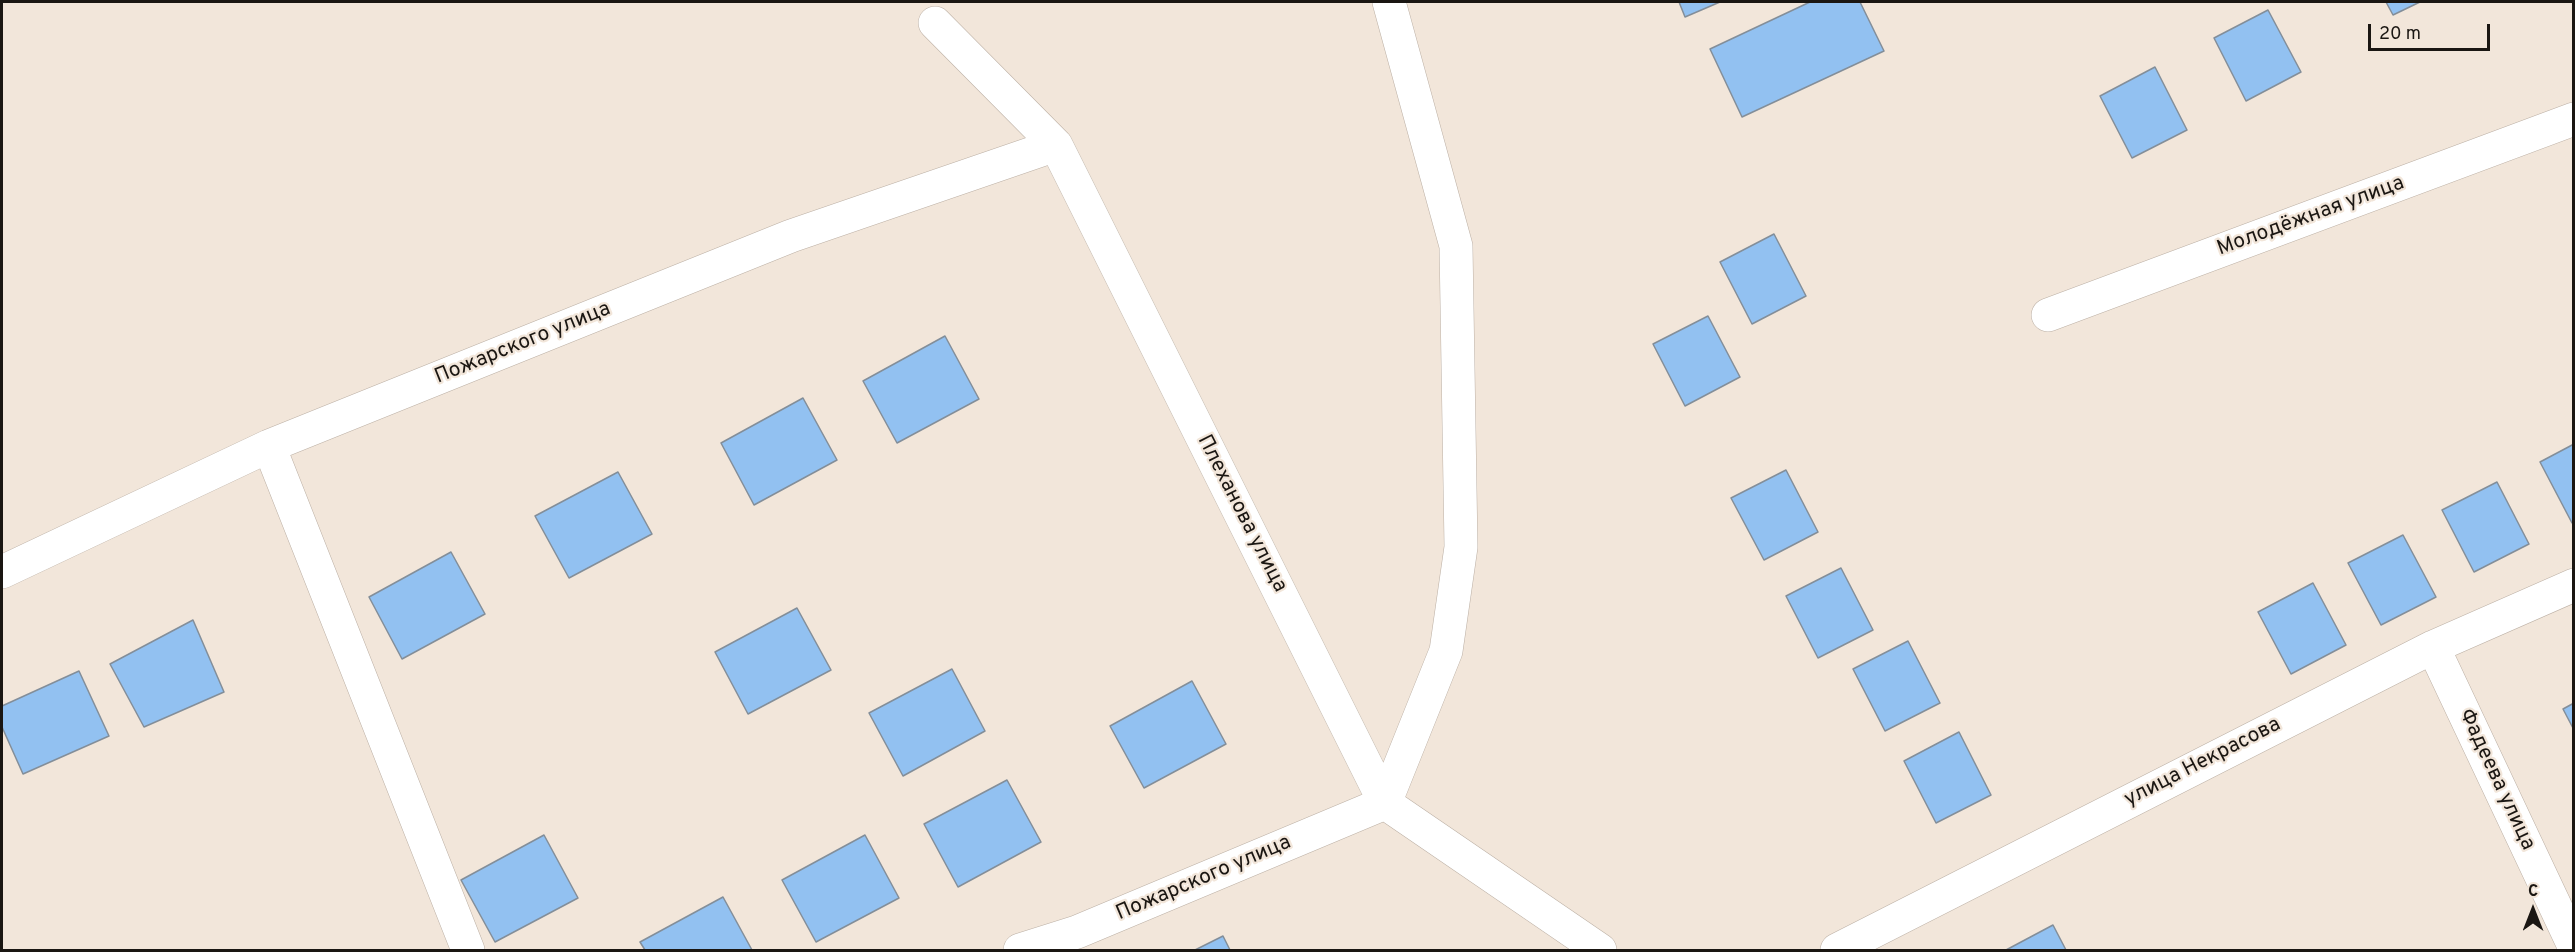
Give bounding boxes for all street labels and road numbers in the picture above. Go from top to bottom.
street label: Молодёжная улица [2214,171,2408,263]
street label: Пожарского улица [431,297,615,391]
street label: Плеханова улица [1190,431,1292,597]
street label: Фадеева улица [2452,705,2540,855]
street label: улица Некрасова [2121,713,2285,813]
street label: Пожарского улица [1113,831,1295,927]

